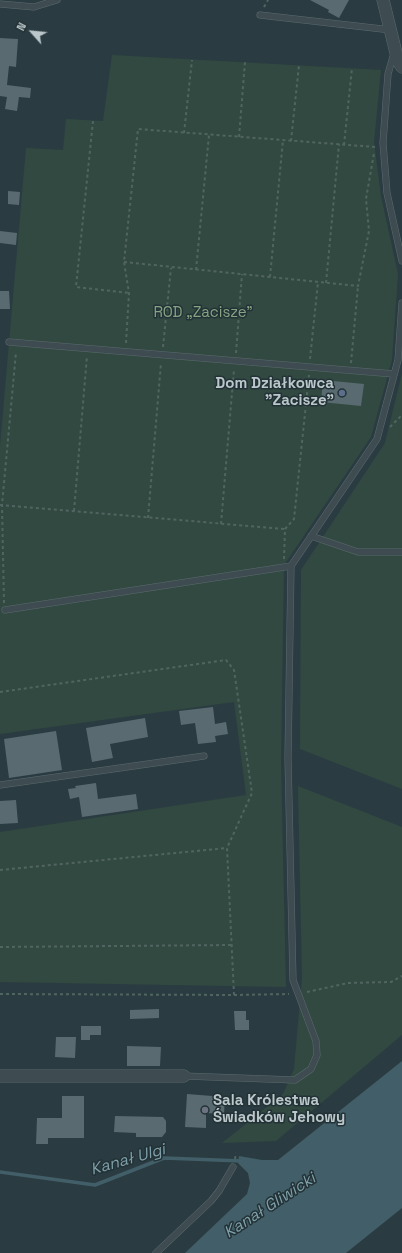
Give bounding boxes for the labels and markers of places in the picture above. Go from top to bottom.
place label: Dom Działkowca "Zacisze" [215,375,334,410]
marker: Dom Działkowca "Zacisze" [337,388,347,398]
place label: Sala Królestwa Świadków Jehowy [213,1092,345,1127]
marker: Sala Królestwa Świadków Jehowy [200,1105,210,1115]

